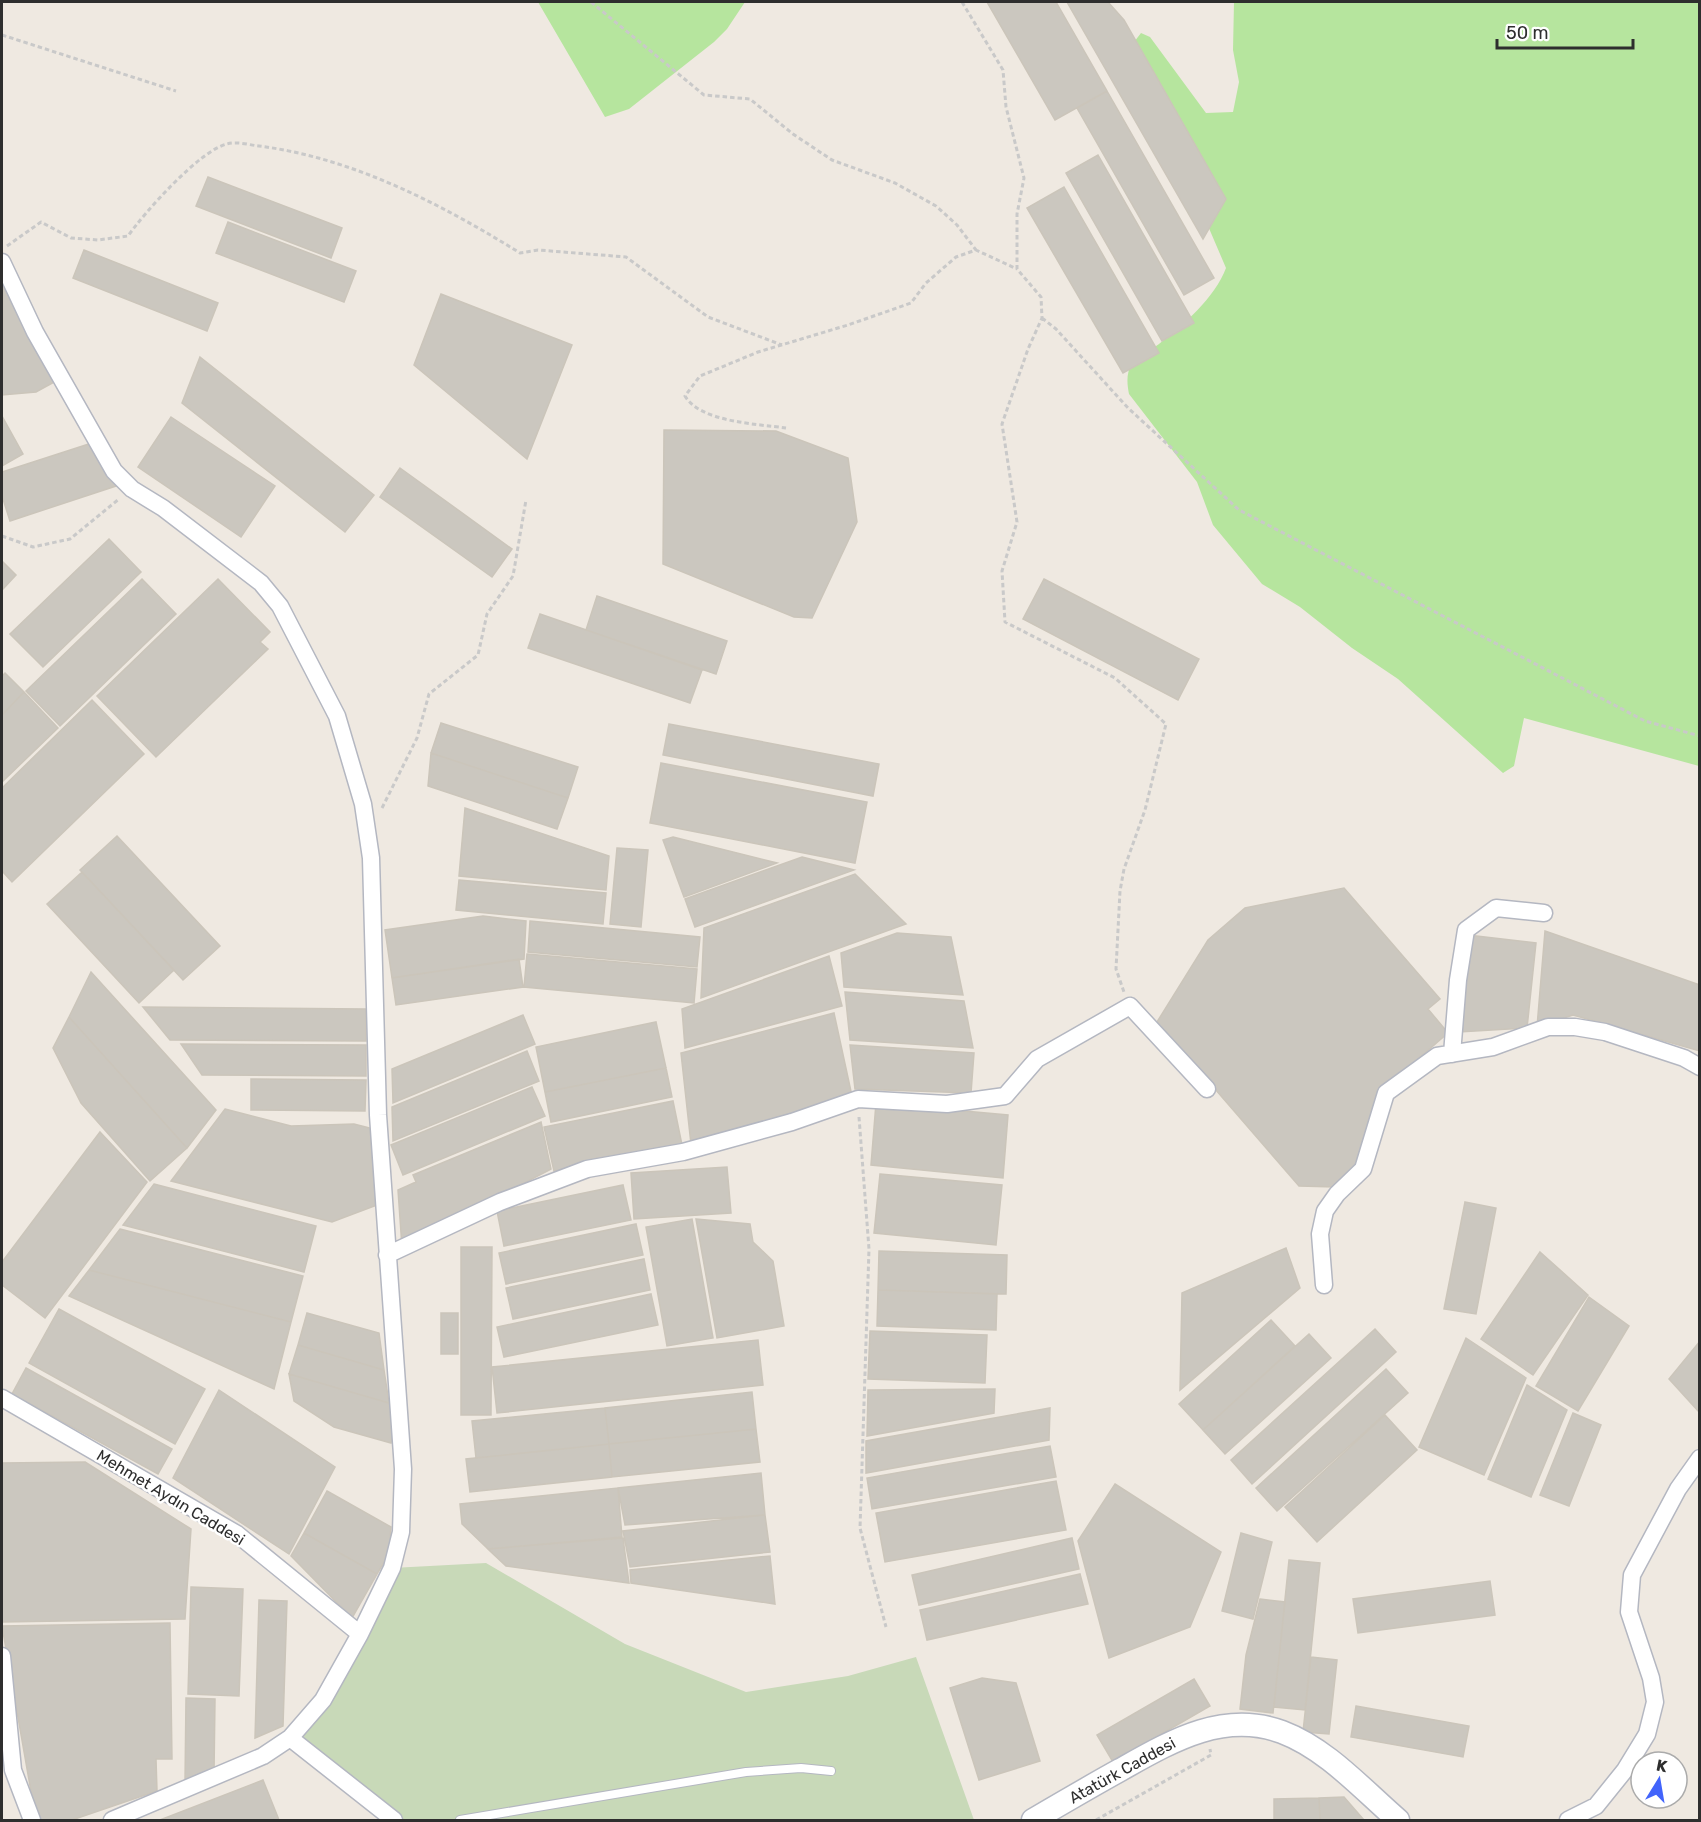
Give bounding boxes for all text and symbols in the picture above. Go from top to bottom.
scale bar [1497,12,1634,50]
text: 50 m [1506,22,1549,44]
street label: Mehmet Aydın Caddesi [93,1446,248,1549]
street label: Atatürk Caddesi [1066,1733,1179,1808]
north arrow [1629,1750,1689,1810]
text: K [1655,1755,1669,1776]

